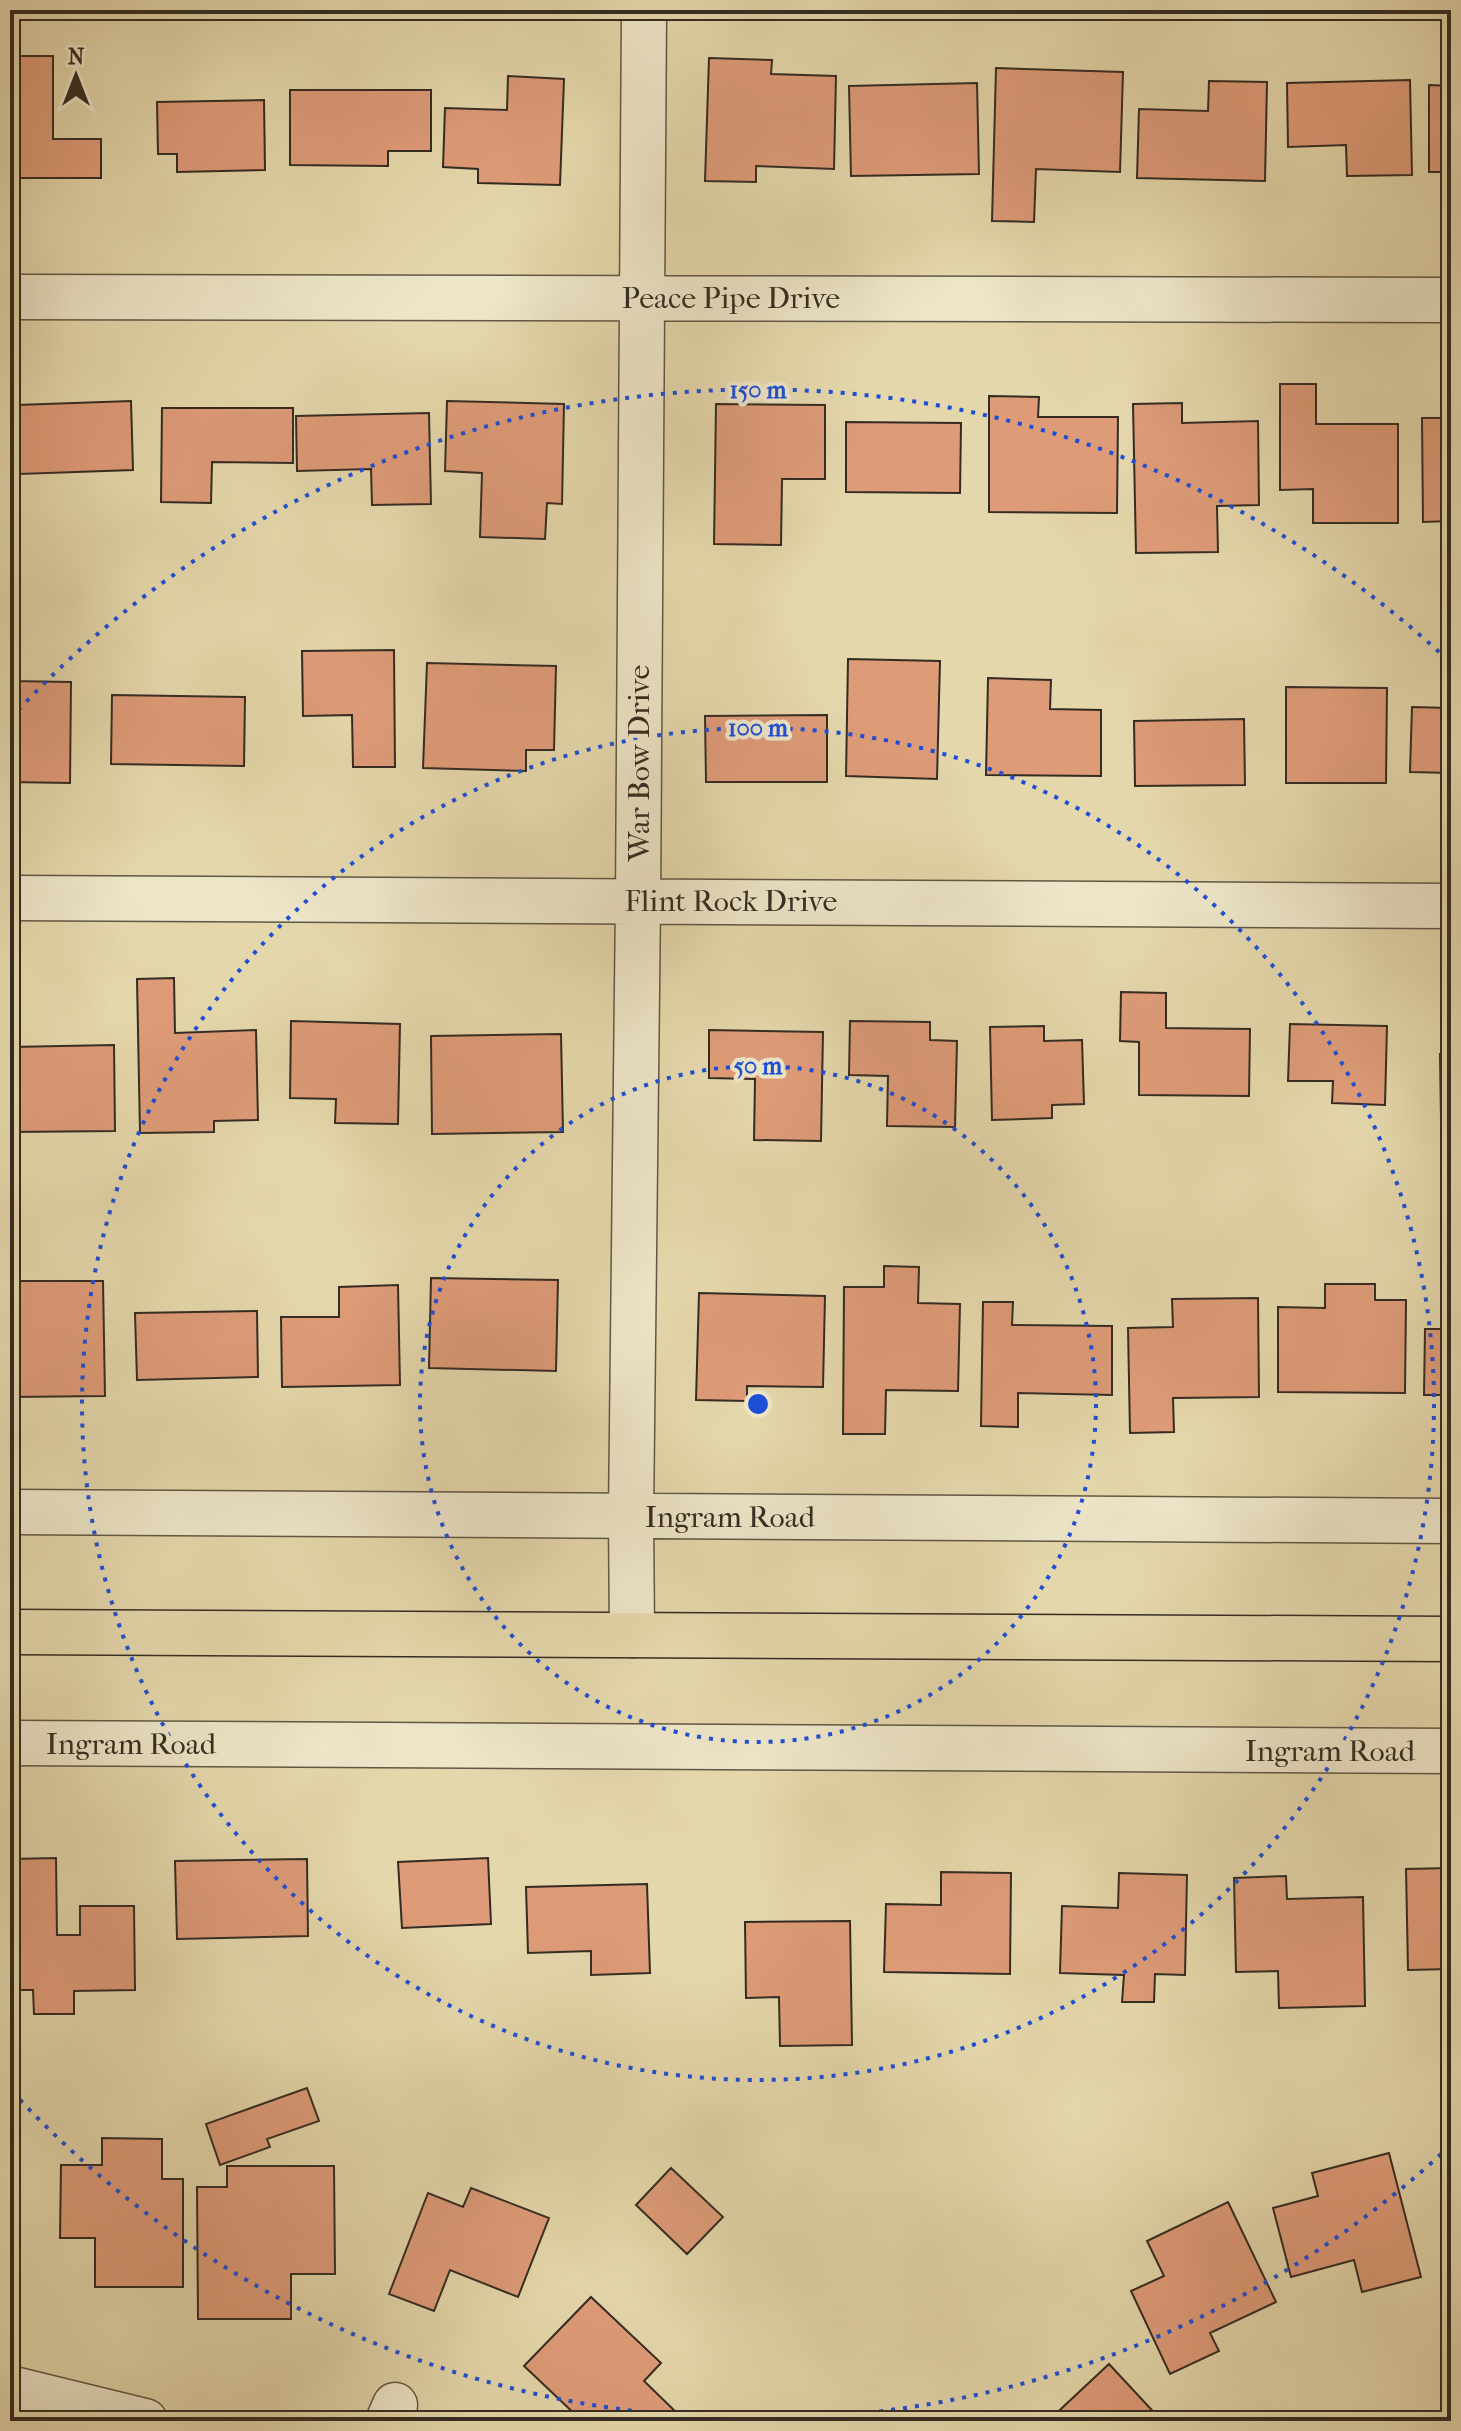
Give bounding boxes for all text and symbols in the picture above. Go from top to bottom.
north arrow [36,36,116,116]
text: N [68,44,85,70]
street label: Peace Pipe Drive [622,281,840,316]
text: 150 m [729,376,788,404]
street label: War Bow Drive [622,665,657,862]
text: 100 m [728,714,789,742]
street label: Flint Rock Drive [625,884,838,919]
text: 50 m [734,1052,783,1080]
centre of rings [744,1390,772,1418]
street label: Ingram Road [645,1500,816,1535]
street label: Ingram Road [46,1727,217,1762]
street label: Ingram Road [1245,1734,1416,1769]

